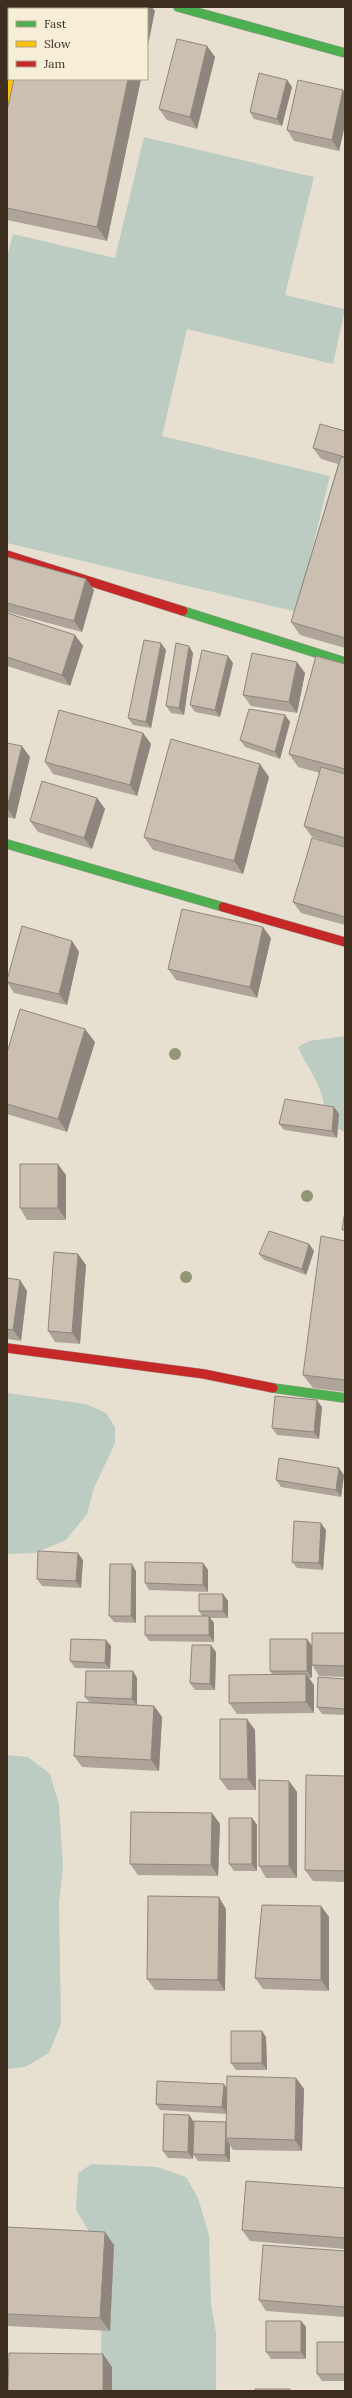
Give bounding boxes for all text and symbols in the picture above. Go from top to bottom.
legend [8,8,148,80]
text: Fast [44,16,67,31]
text: Slow [44,36,71,51]
text: Jam [43,56,65,71]

